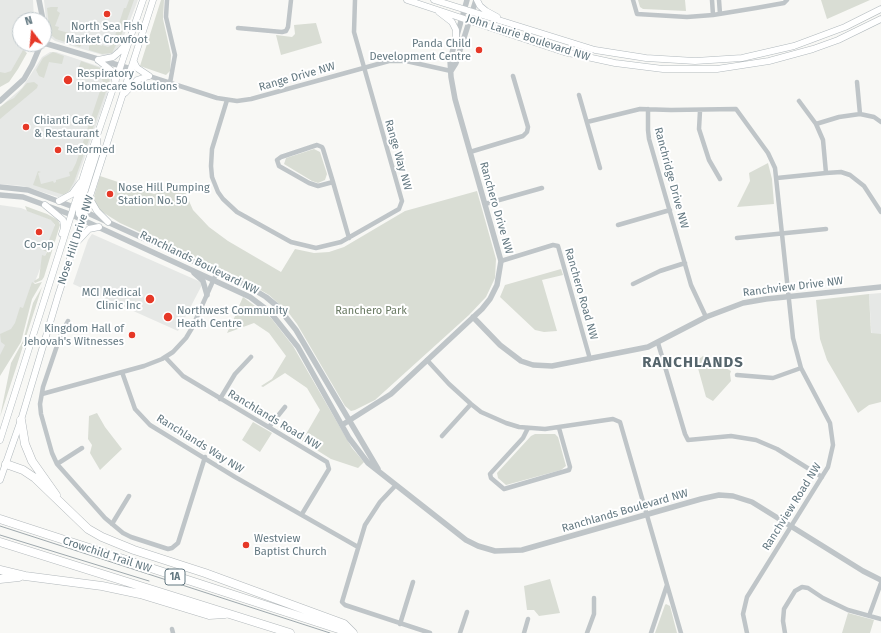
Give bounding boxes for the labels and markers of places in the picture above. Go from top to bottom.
marker: North Sea Fish Market Crowfoot [102,9,112,19]
place label: North Sea Fish Market Crowfoot [66,20,148,46]
place label: Panda Child Development Centre [369,37,471,63]
marker: Panda Child Development Centre [474,45,484,55]
place label: Respiratory Homecare Solutions [77,67,177,93]
marker: Respiratory Homecare Solutions [62,74,74,86]
place label: Chianti Cafe & Restaurant [34,114,99,140]
marker: Chianti Cafe & Restaurant [21,122,31,132]
place label: Reformed [66,143,115,157]
marker: Reformed [53,145,63,155]
place label: Nose Hill Pumping Station No. 50 [118,181,210,207]
marker: Nose Hill Pumping Station No. 50 [105,189,115,199]
marker: Co-op [34,227,44,237]
place label: Co-op [24,238,54,252]
place label: MCI Medical Clinic Inc [82,286,141,312]
marker: MCI Medical Clinic Inc [144,293,156,305]
place label: Northwest Community Heath Centre [177,304,288,330]
marker: Northwest Community Heath Centre [162,311,174,323]
place label: Kingdom Hall of Jehovah's Witnesses [24,322,124,348]
marker: Kingdom Hall of Jehovah's Witnesses [127,330,137,340]
place label: Westview Baptist Church [254,532,327,558]
marker: Westview Baptist Church [241,540,251,550]

